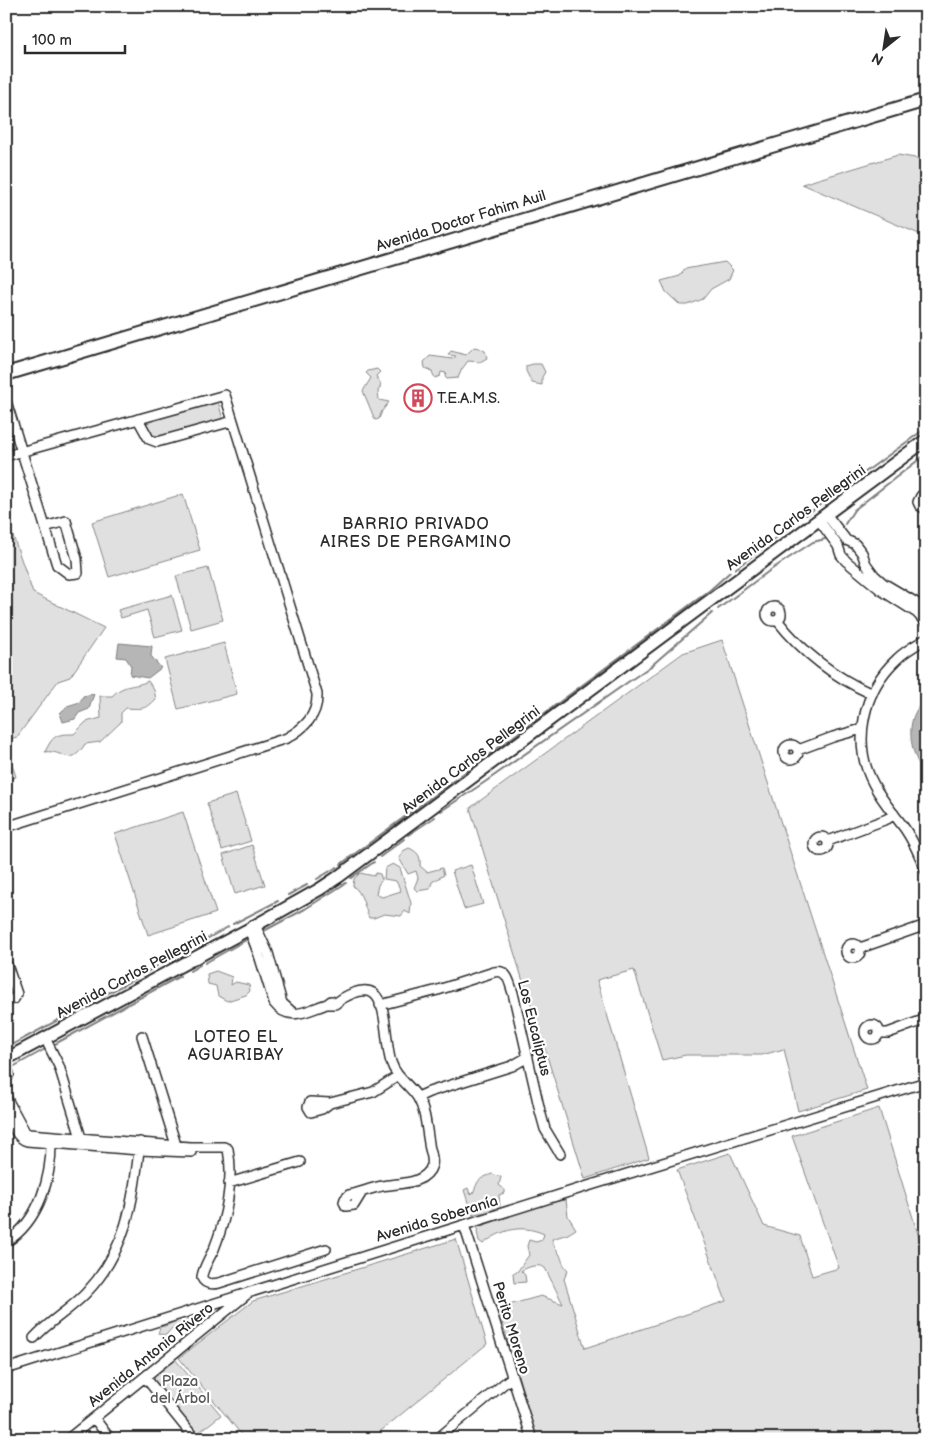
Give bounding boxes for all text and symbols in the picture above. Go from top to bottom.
scale bar [25,22,125,54]
north arrow [860,22,910,72]
text: 100 m [32,31,72,50]
text: N [869,49,887,69]
street label: Avenida Doctor Fahim Auil [374,186,548,256]
building icon: T.E.A.M.S. [403,383,433,413]
place label: T.E.A.M.S. [437,389,500,408]
street label: Avenida Carlos Pellegrini [722,461,870,575]
district label: BARRIO PRIVADO AIRES DE PERGAMINO [320,515,512,552]
street label: Avenida Carlos Pellegrini [398,702,544,818]
street label: Avenida Carlos Pellegrini [53,927,211,1023]
street label: Los Eucaliptus [513,978,555,1078]
district label: LOTEO EL AGUARIBAY [188,1028,284,1065]
street label: Avenida Soberanía [374,1191,500,1247]
street label: Perito Moreno [488,1279,534,1377]
street label: Avenida Antonio Rivero [84,1299,218,1411]
park label: Plaza del Árbol [150,1372,210,1408]

